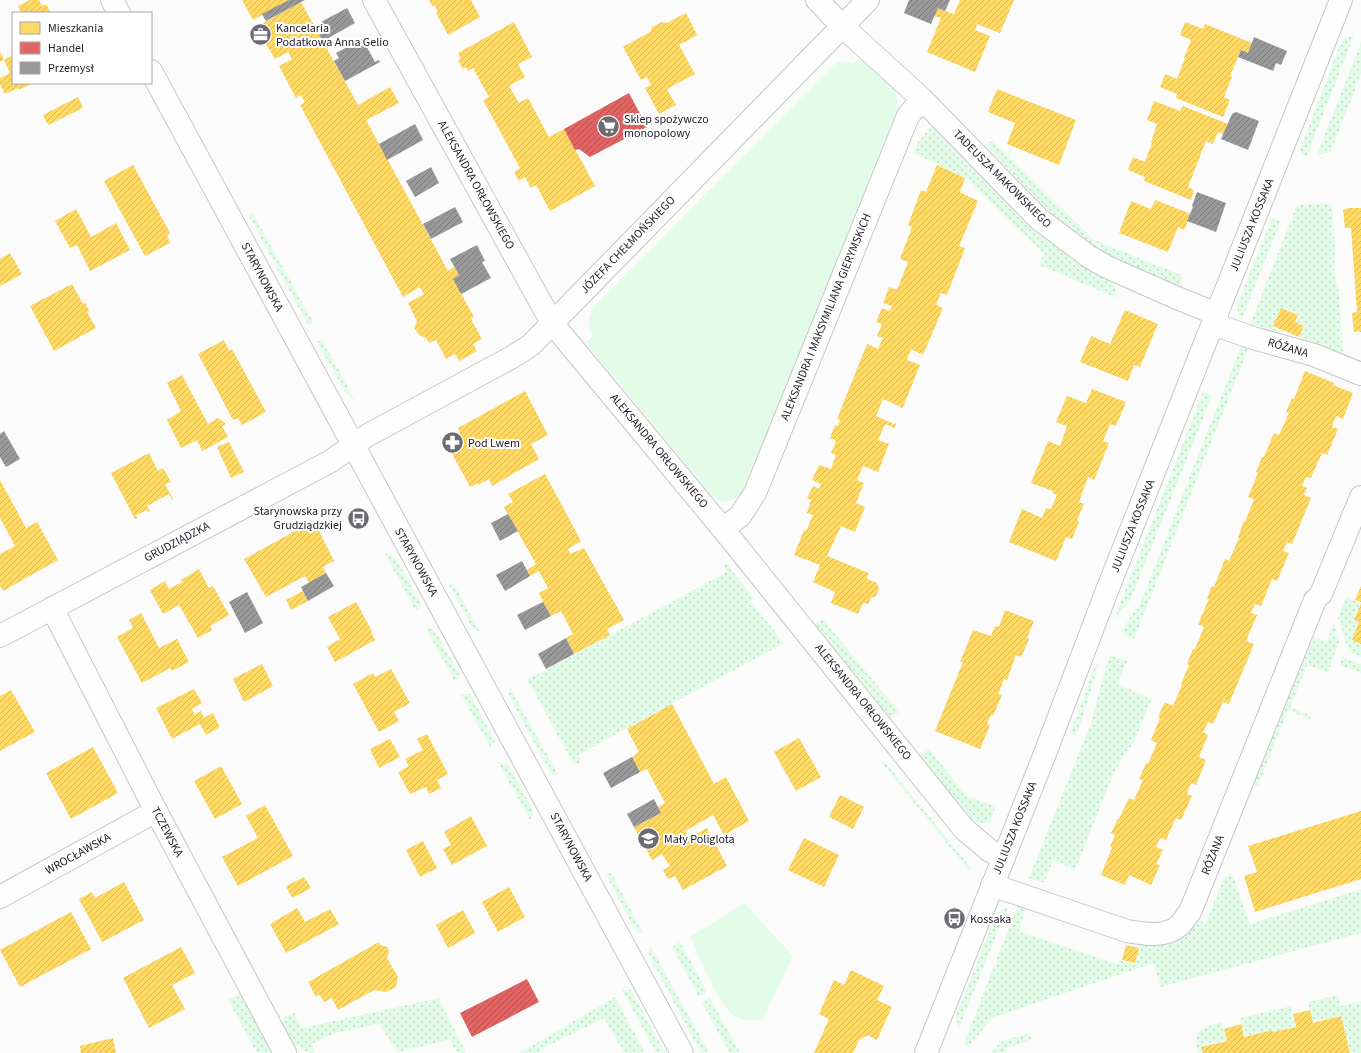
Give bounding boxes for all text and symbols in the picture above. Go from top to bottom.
legend [12,12,152,84]
text: Mieszkania [48,20,103,37]
place label: Kancelaria Podatkowa Anna Gelio [276,20,389,51]
office icon: Kancelaria Podatkowa Anna Gelio [248,22,274,48]
text: Handel [48,40,84,57]
text: Przemysł [48,60,94,77]
place label: Sklep spożywczo monopolowy [624,111,709,142]
supermarket icon: Sklep spożywczo monopolowy [596,113,622,139]
street label: ALEKSANDRA ORŁOWSKIEGO [433,117,519,253]
street label: TADEUSZA MAKOWSKIEGO [949,126,1055,232]
street label: JULIUSZA KOSSAKA [1226,175,1279,274]
street label: JÓZEFA CHEŁMOŃSKIEGO [577,192,679,298]
street label: ALEKSANDRA I MAKSYMILIANA GIERYMSKICH [776,211,876,423]
street label: STARYNOWSKA [237,239,288,315]
street label: RÓŻANA [1266,334,1311,362]
street label: ALEKSANDRA ORŁOWSKIEGO [606,390,712,512]
pharmacy icon: Pod Lwem [439,430,465,456]
place label: Pod Lwem [468,435,520,452]
street label: JULIUSZA KOSSAKA [1107,476,1160,575]
place label: Starynowska przy Grudziądzkiej [254,503,342,534]
bus stop icon: Starynowska przy Grudziądzkiej [345,505,371,531]
street label: GRUDZIĄDZKA [141,517,213,566]
street label: STARYNOWSKA [390,525,442,600]
street label: ALEKSANDRA ORŁOWSKIEGO [811,640,915,764]
street label: JULIUSZA KOSSAKA [989,778,1042,877]
street label: TCZEWSKA [147,804,188,861]
street label: STARYNOWSKA [546,809,597,885]
school or university icon: Mały Poliglota [636,826,662,852]
street label: WROCŁAWSKA [42,829,114,879]
place label: Mały Poliglota [664,831,735,848]
street label: RÓŻANA [1197,832,1229,878]
bus stop icon: Kossaka [941,906,967,932]
place label: Kossaka [970,911,1011,928]

